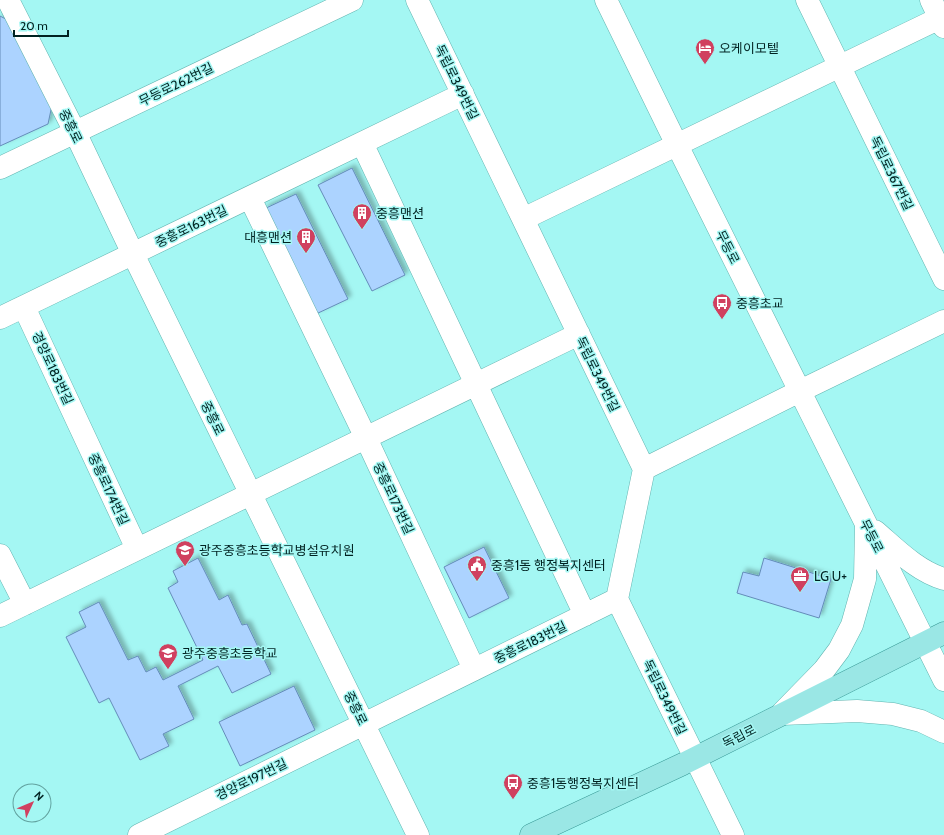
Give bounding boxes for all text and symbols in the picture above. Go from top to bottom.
scale bar [14,12,68,38]
text: 20 m [20,18,48,33]
hotel icon: 오케이모텔 [694,37,716,65]
place label: 오케이모텔 [719,40,779,56]
street label: 독립로349번길 [432,42,482,122]
street label: 무등로262번길 [136,59,216,109]
street label: 중흥로 [56,106,86,146]
street label: 독립로367번길 [867,133,917,213]
street label: 중흥로163번길 [152,202,230,250]
building icon: 중흥맨션 [351,202,373,230]
place label: 중흥맨션 [376,205,424,221]
building icon: 대흥맨션 [295,226,317,254]
street label: 무등로 [713,227,743,267]
place label: 대흥맨션 [244,229,292,245]
bus stop icon: 중흥초교 [711,292,733,320]
place label: 중흥초교 [736,295,784,311]
street label: 경양로183번길 [29,329,77,407]
street label: 독립로349번길 [573,334,623,414]
street label: 중흥로 [198,398,228,438]
street label: 중흥로174번길 [85,450,133,528]
street label: 중흥로173번길 [370,459,418,537]
street label: 무등로 [857,516,887,556]
school or university icon: 광주중흥초등학교병설유치원 [174,539,196,567]
place label: 광주중흥초등학교병설유치원 [199,542,354,558]
public building icon: 중흥1동 행정복지센터 [466,554,488,582]
place label: 중흥1동 행정복지센터 [491,557,606,573]
office icon: LG U+ [789,565,811,593]
place label: LG U+ [814,568,847,584]
street label: 중흥로183번길 [491,618,569,666]
school or university icon: 광주중흥초등학교 [157,642,179,670]
place label: 광주중흥초등학교 [182,645,278,661]
street label: 독립로349번길 [640,657,690,737]
street label: 중흥로 [341,688,371,728]
street label: 독립로 [719,721,759,751]
street label: 경양로197번길 [212,755,290,803]
bus stop icon: 중흥1동행정복지센터 [502,772,524,800]
place label: 중흥1동행정복지센터 [527,775,639,791]
north arrow [12,783,52,823]
text: N [31,788,47,804]

